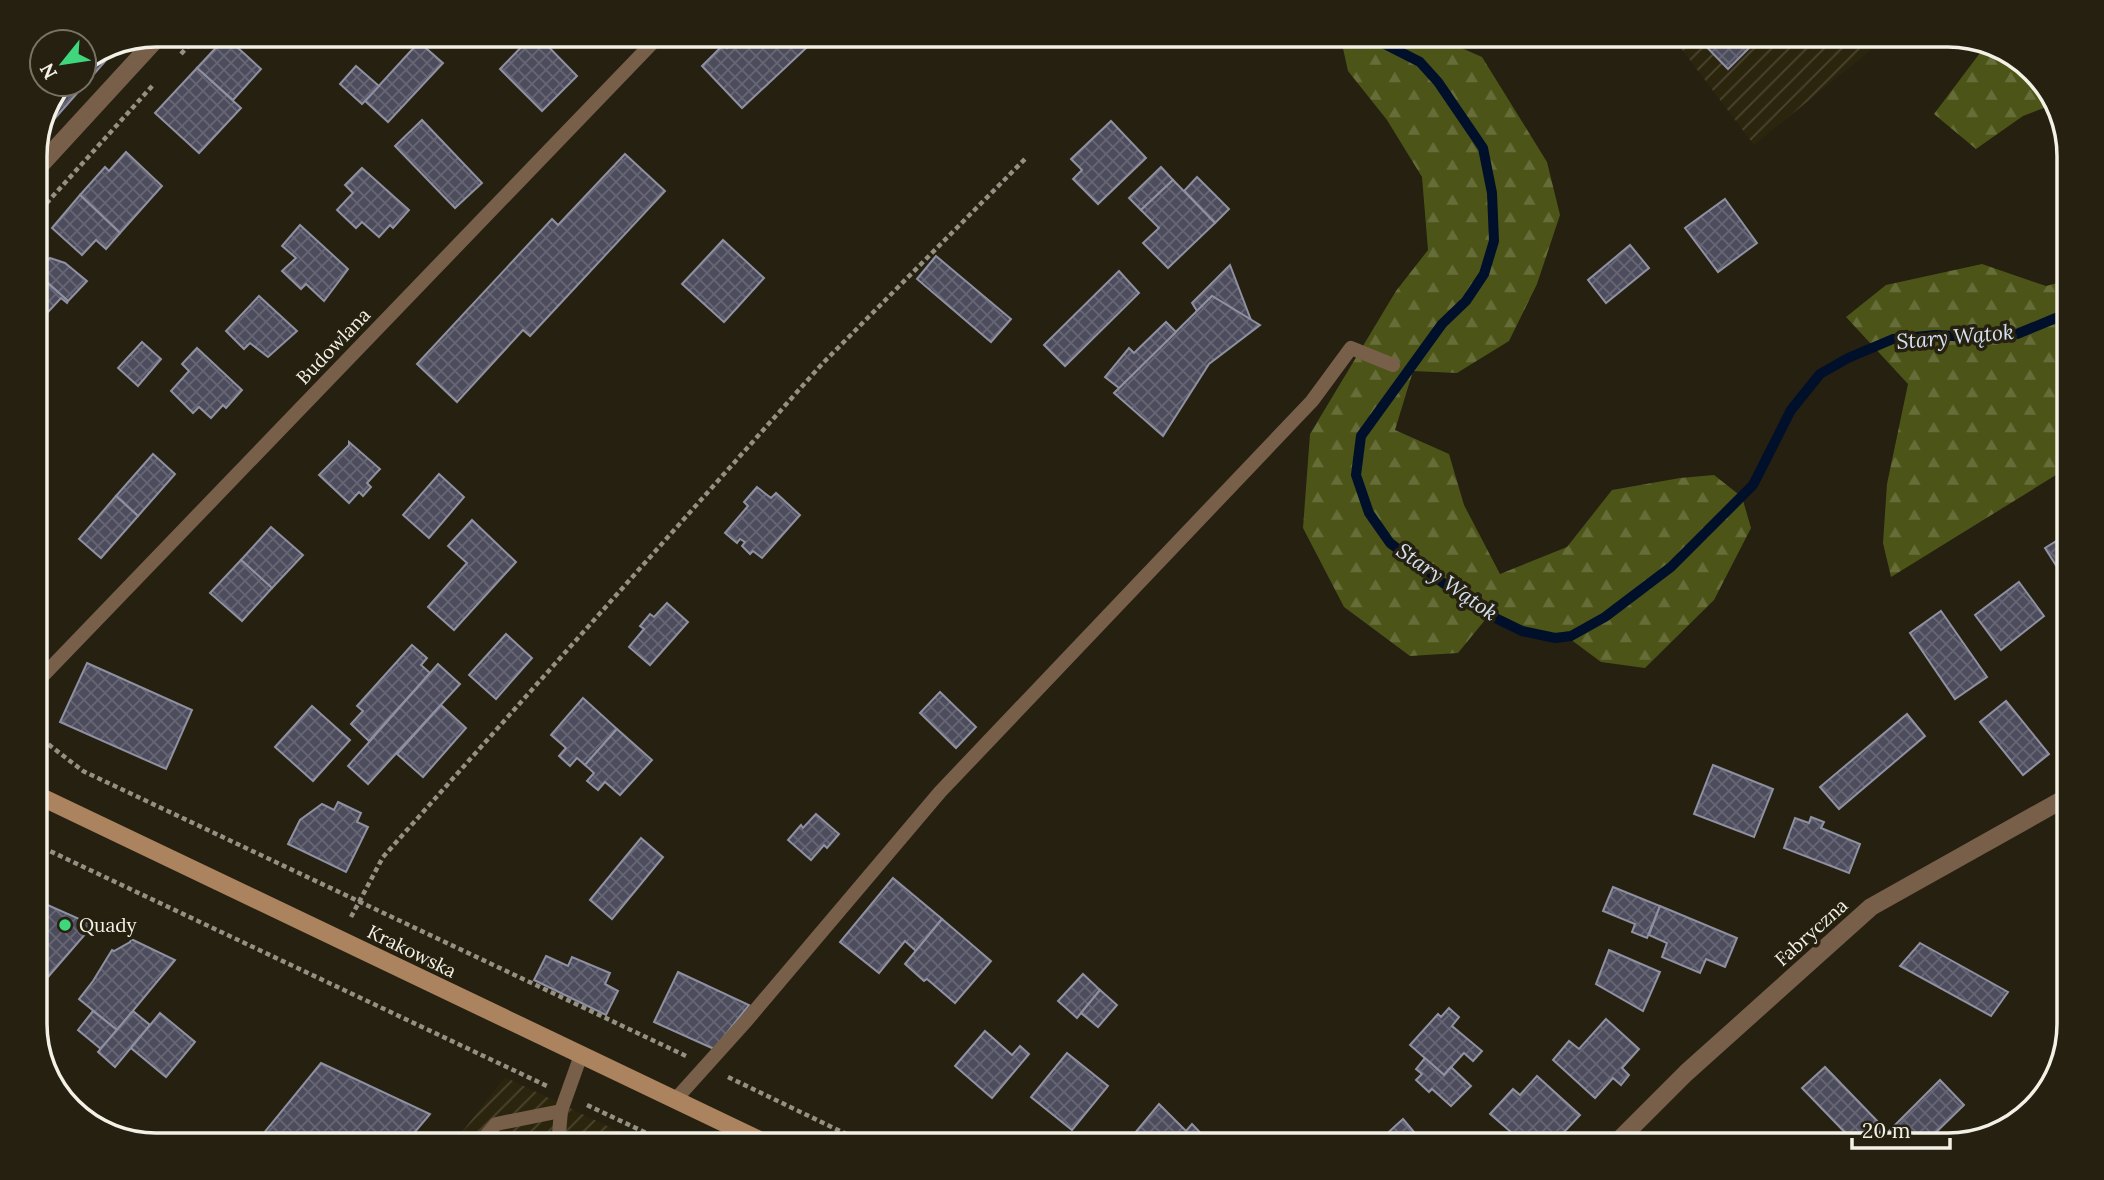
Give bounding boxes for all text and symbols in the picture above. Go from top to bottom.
north arrow [28,28,98,98]
text: N [34,59,62,84]
street label: Budowlana [291,303,375,389]
water label: Stary Wątok [1895,318,2015,355]
water label: Stary Wątok [1391,537,1503,626]
street label: Fabryczna [1770,893,1853,971]
place label: Quady [79,913,137,937]
marker: Quady [57,917,73,933]
street label: Krakowska [364,919,461,983]
scale bar [1852,1106,1950,1150]
text: 20 m [1862,1117,1911,1144]

